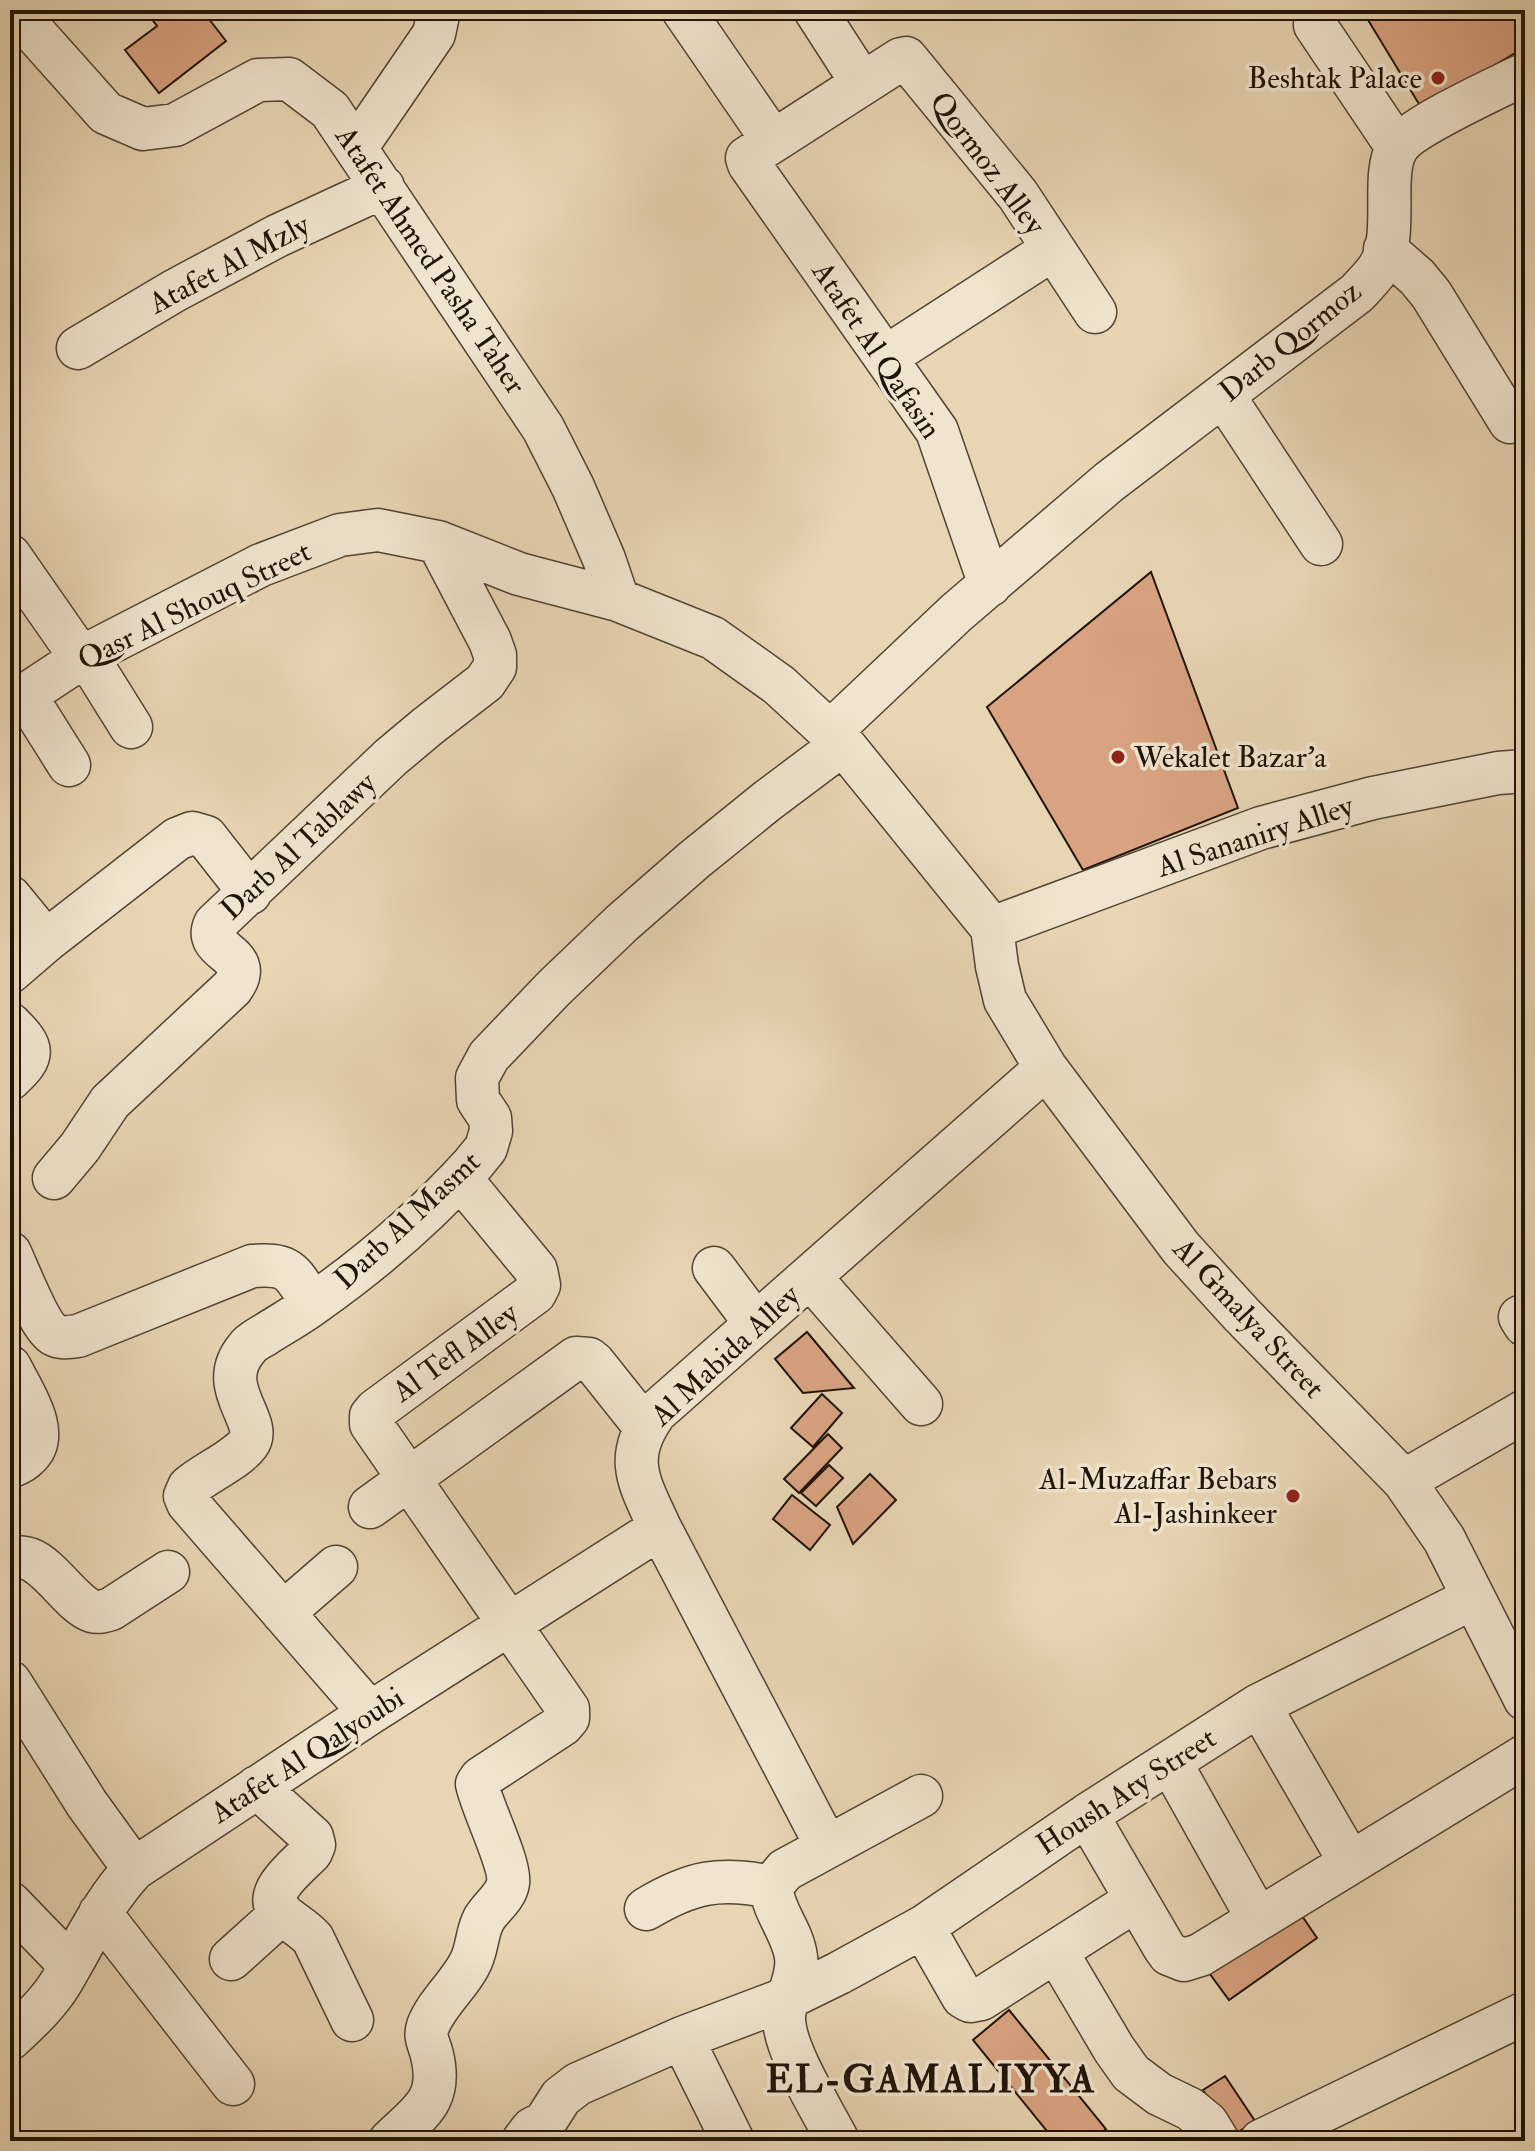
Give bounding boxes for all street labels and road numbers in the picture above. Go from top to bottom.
street label: Qormoz Alley [922,85,1054,243]
street label: Atafet Ahmed Pasha Taher [327,118,534,401]
street label: Atafet Al Mzly [142,206,317,323]
street label: Atafet Al Qafasin [803,254,949,446]
street label: Darb Qormoz [1212,273,1369,410]
street label: Qasr Al Shouq Street [72,533,317,678]
street label: Darb Al Tablawy [213,764,384,928]
street label: Al Sananiry Alley [1151,787,1359,886]
street label: Darb Al Masmt [327,1143,488,1297]
street label: Al Gmalya Street [1164,1230,1332,1406]
street label: Al Mabida Alley [642,1276,808,1434]
street label: Al Tefl Alley [385,1294,526,1411]
street label: Atafet Al Qalyoubi [203,1679,411,1832]
street label: Housh Aty Street [1029,1719,1223,1863]

